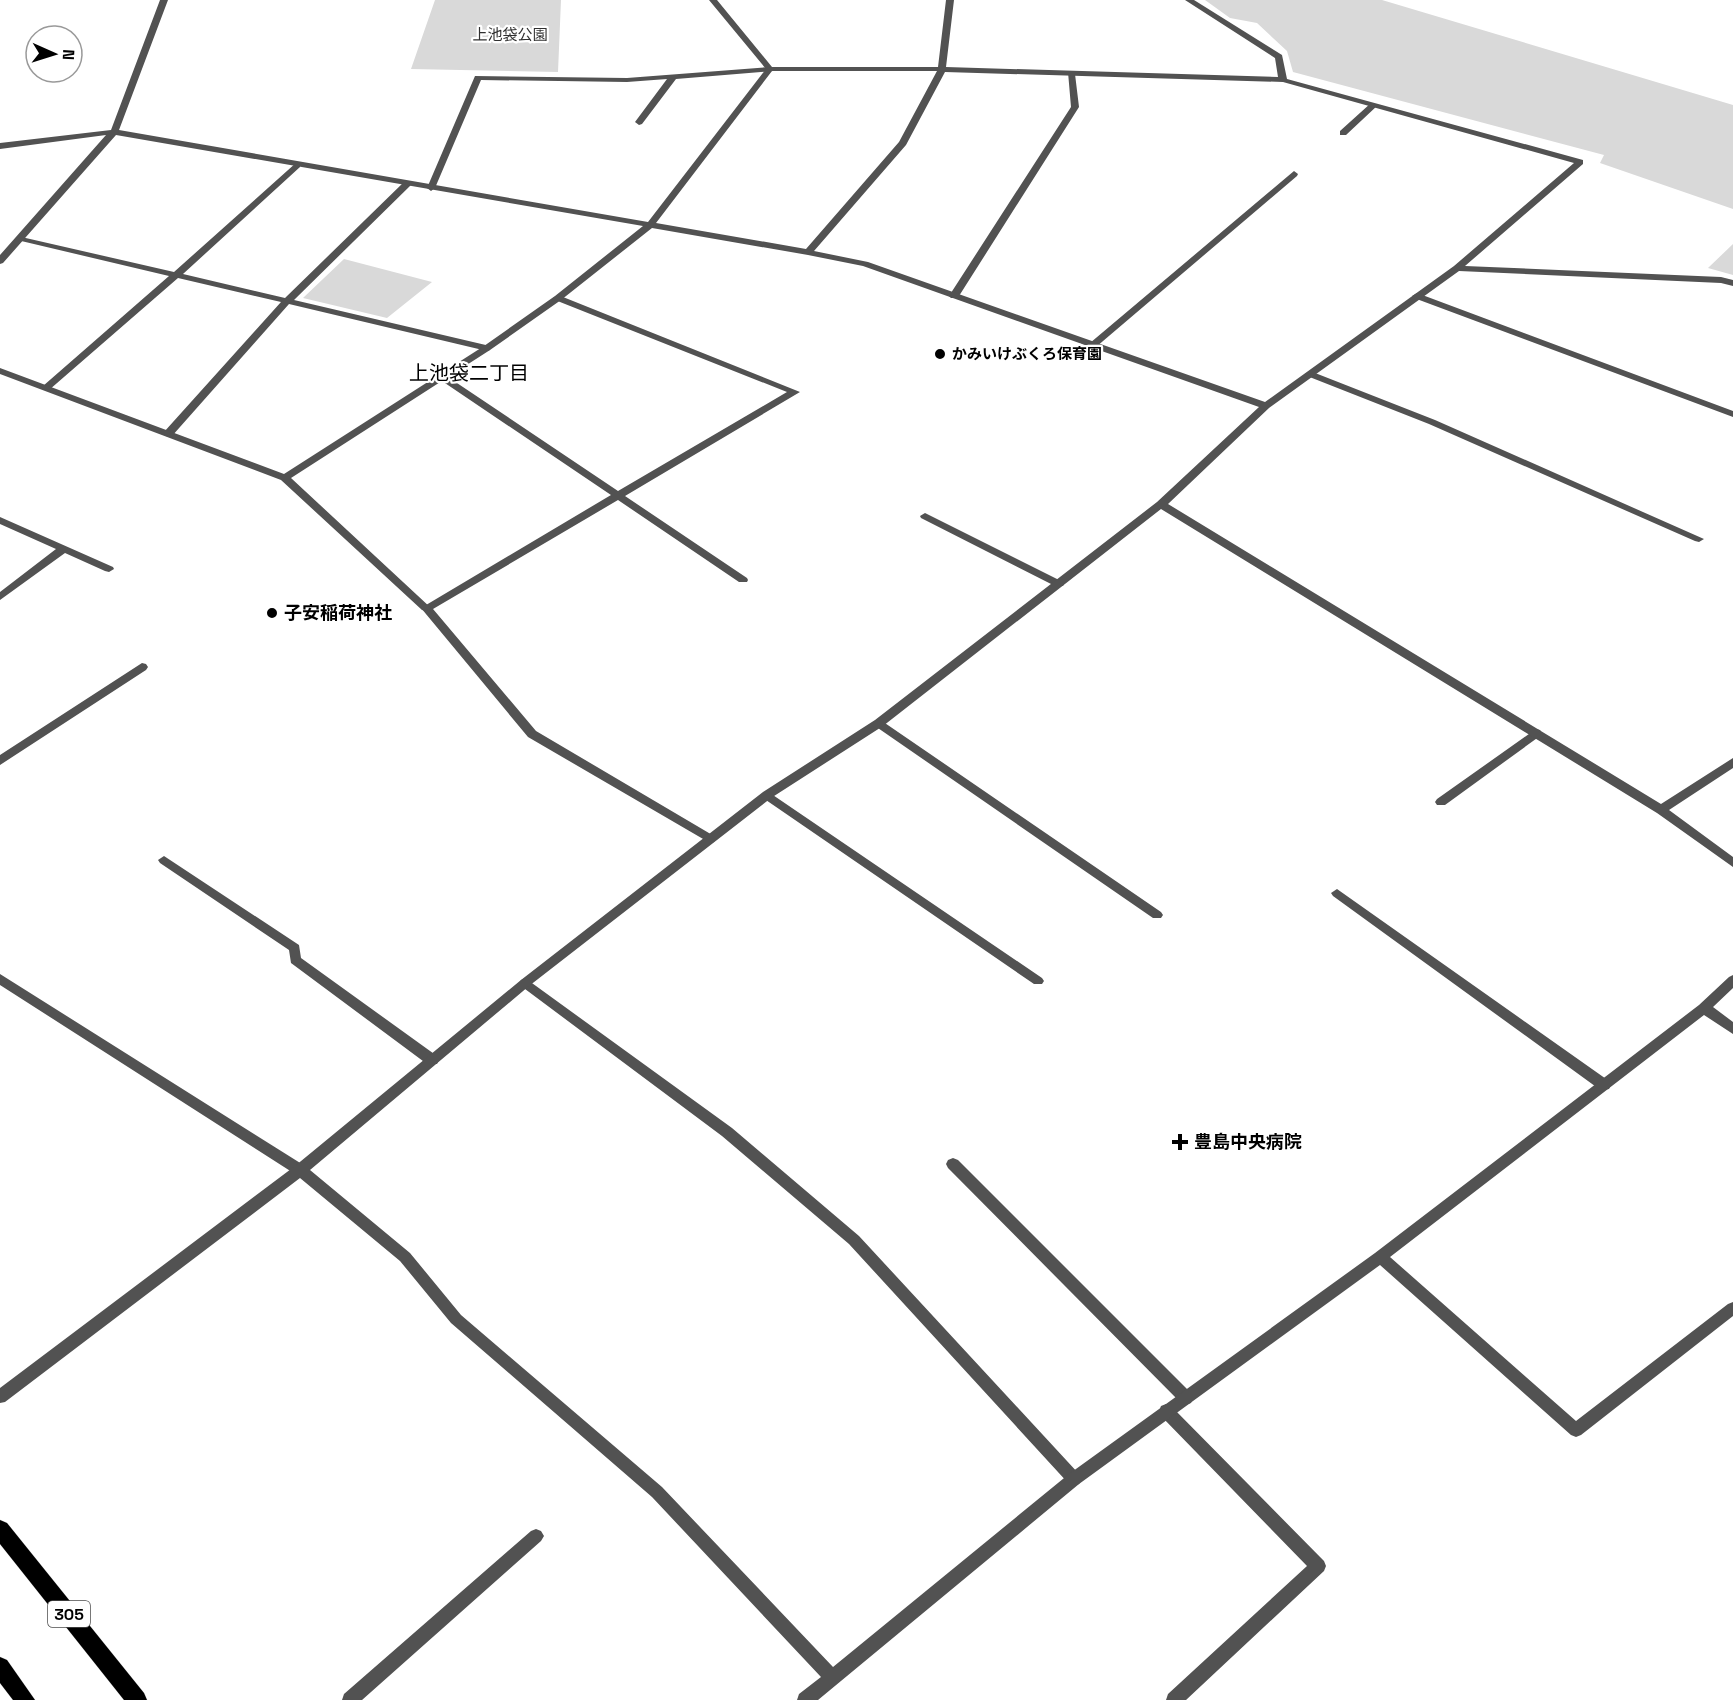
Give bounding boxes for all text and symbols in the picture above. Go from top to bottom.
north arrow [24,24,84,84]
park label: 上池袋公園 [472,25,548,44]
text: N [58,49,79,61]
place label: かみいけぶくろ保育園 [952,344,1102,363]
marker: かみいけぶくろ保育園 [933,347,947,361]
district label: 上池袋二丁目 [409,360,529,386]
place label: 子安稲荷神社 [284,601,392,624]
marker: 子安稲荷神社 [265,606,279,620]
place label: 豊島中央病院 [1194,1130,1302,1153]
marker: 豊島中央病院 [1171,1133,1189,1151]
road number: 305 [48,1601,90,1627]

